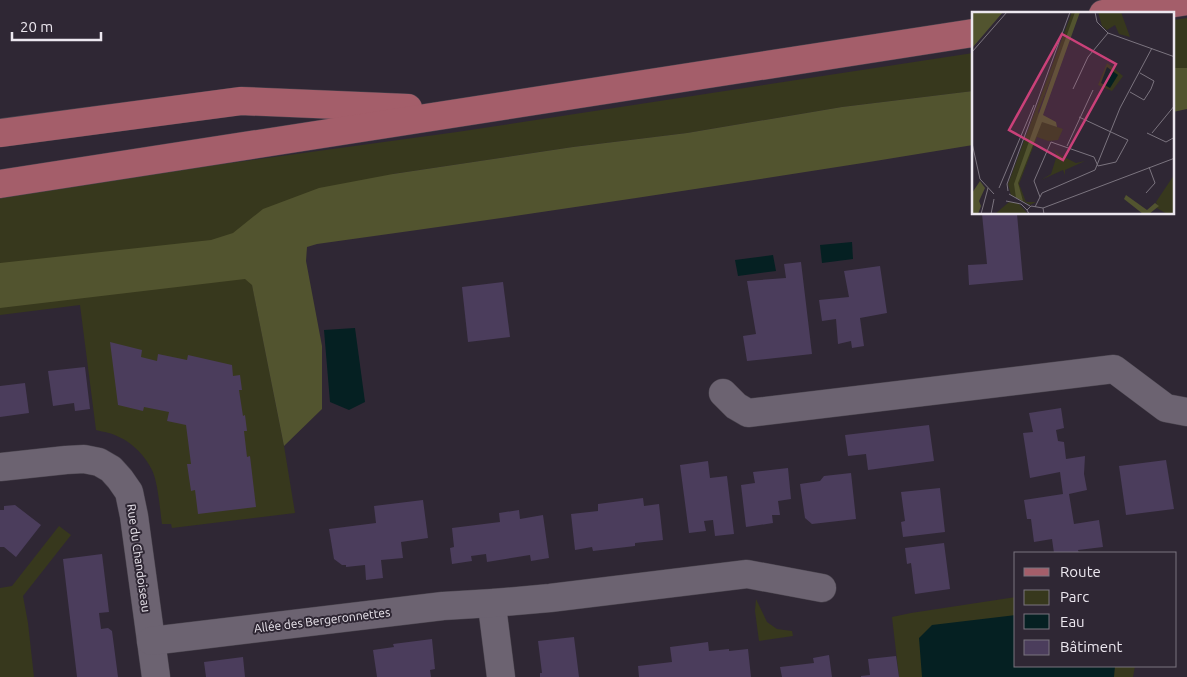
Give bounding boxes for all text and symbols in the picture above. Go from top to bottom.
scale bar [12,10,101,42]
inset map [972,12,1174,215]
text: 20 m [20,18,53,35]
street label: Rue du Chandoiseau [125,503,153,613]
legend [1014,552,1177,667]
text: Route [1060,563,1101,580]
text: Parc [1060,588,1089,605]
street label: Allée des Bergeronnettes [253,605,391,635]
text: Eau [1060,613,1085,630]
text: Bâtiment [1060,638,1123,655]

